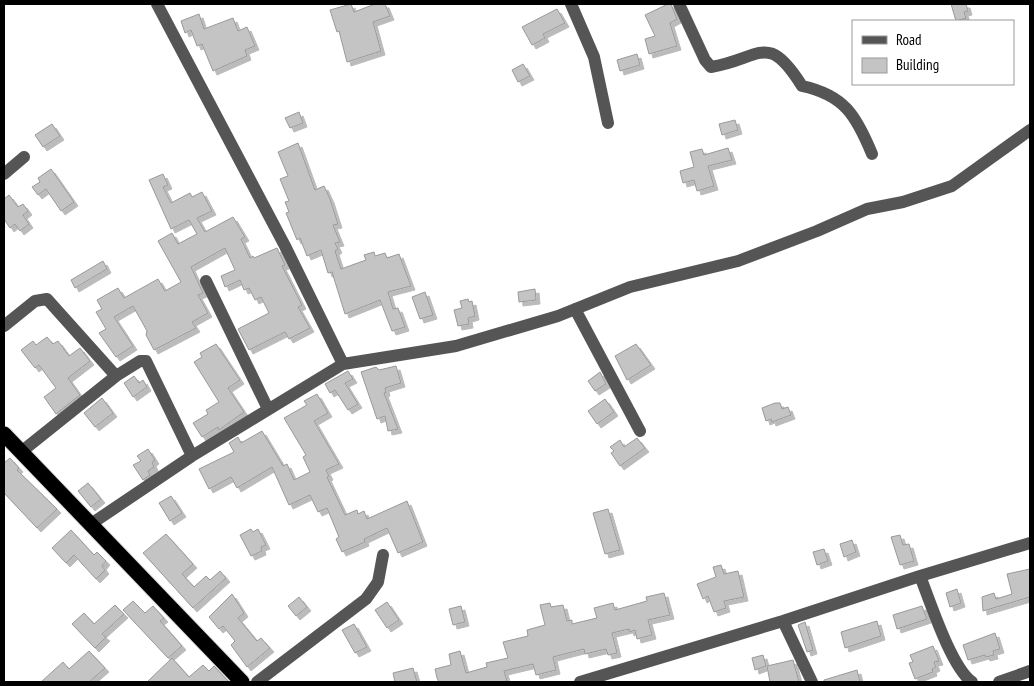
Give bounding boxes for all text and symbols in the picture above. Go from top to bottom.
legend [852,20,1014,85]
text: Road [896,30,922,49]
text: Building [896,55,939,74]

